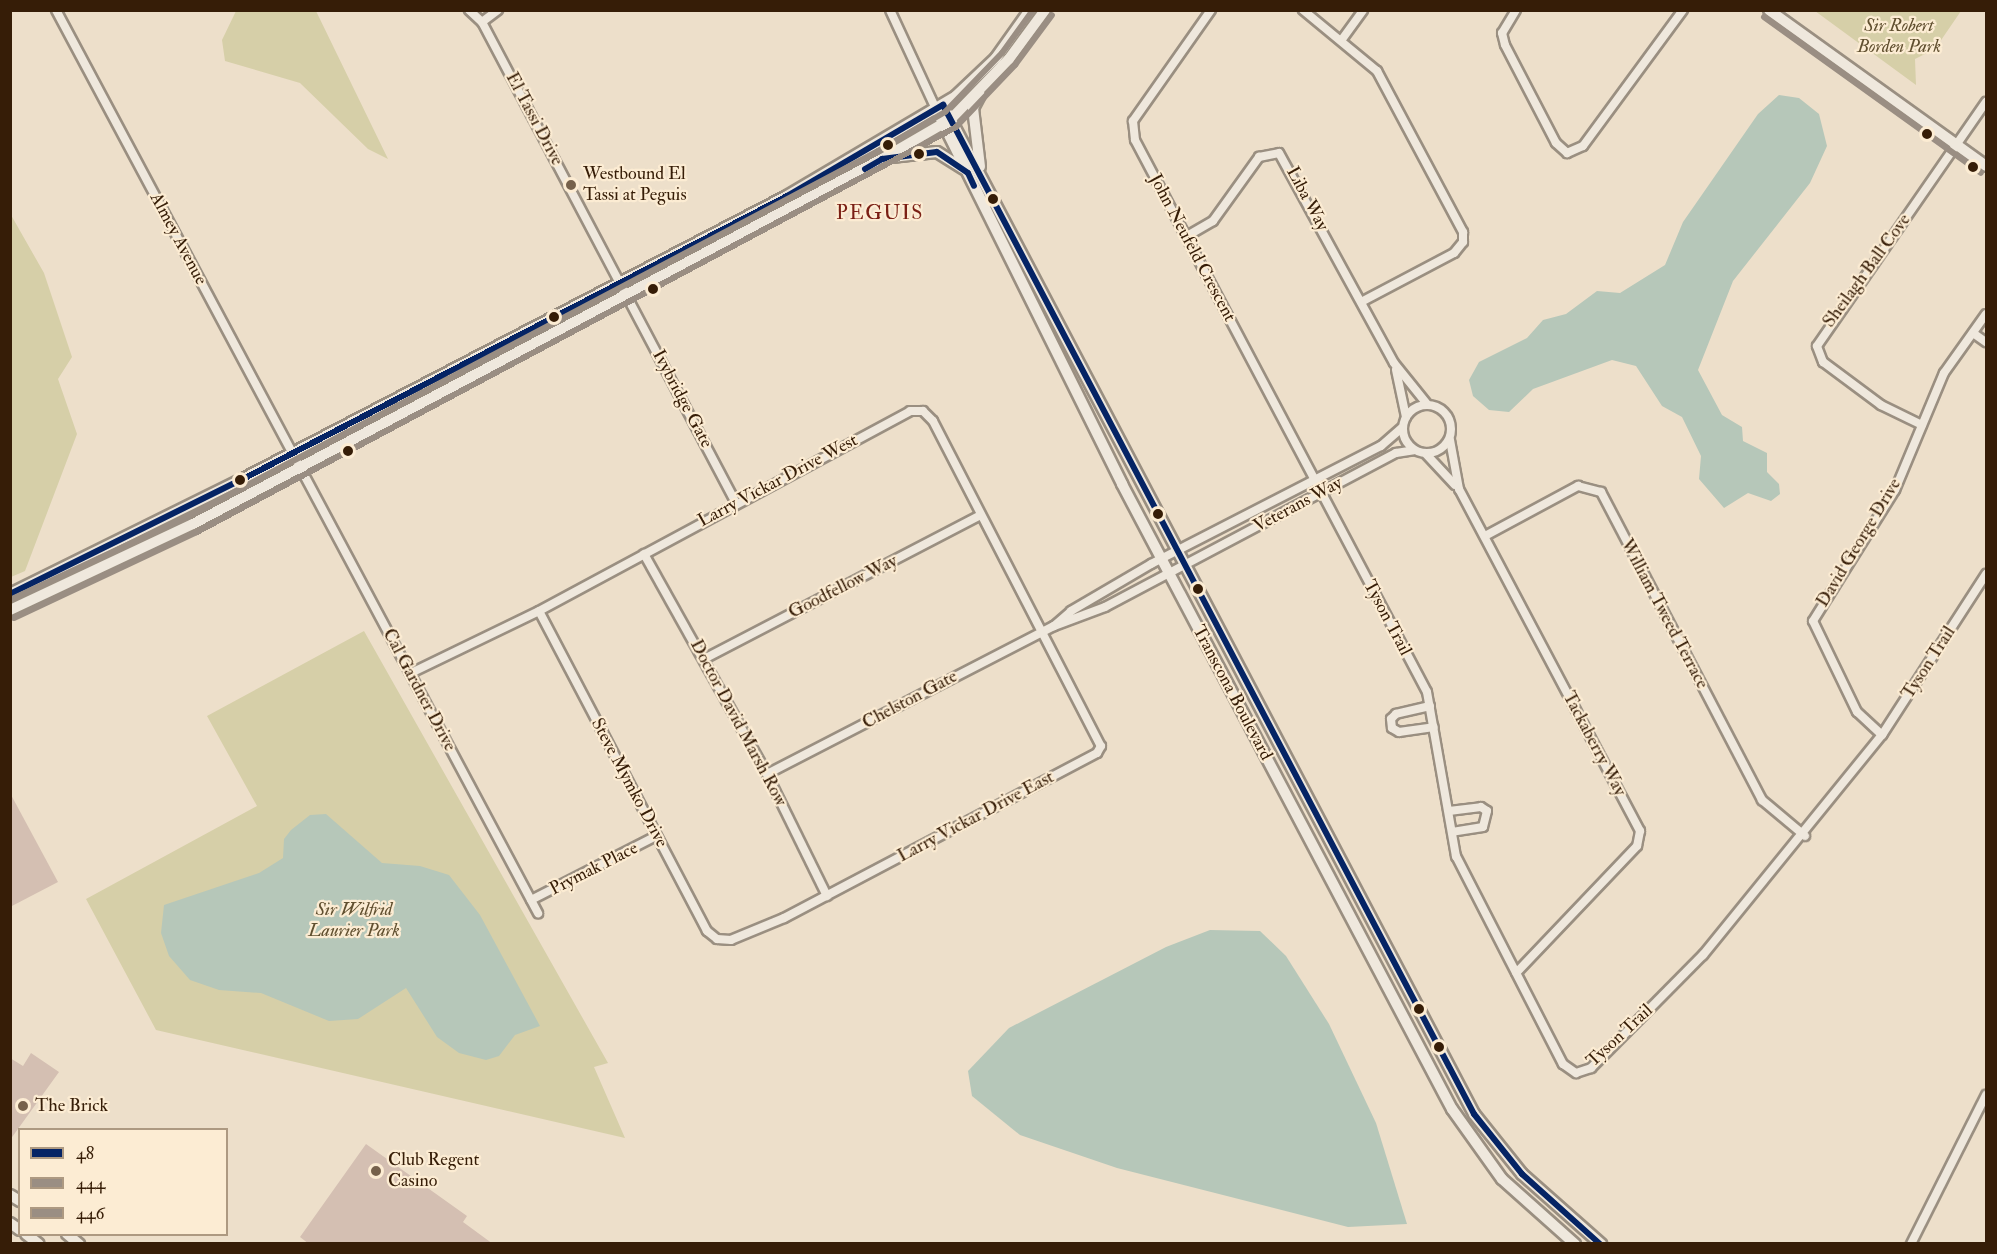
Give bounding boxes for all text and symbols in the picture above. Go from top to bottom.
park label: Sir Robert Borden Park [1857,16,1941,58]
street label: El Tassi Drive [500,69,568,169]
unlabelled marker [1921,128,1933,140]
unlabelled marker [882,139,894,151]
unlabelled marker [913,148,925,160]
unlabelled marker [1967,161,1979,173]
street label: Liba Way [1281,163,1333,235]
place label: Westbound El Tassi at Peguis [583,164,687,207]
street label: John Neufeld Crescent [1144,170,1240,326]
marker: Westbound El Tassi at Peguis [564,178,578,192]
street label: Almey Avenue [145,189,211,289]
unlabelled marker [987,193,999,205]
district label: PEGUIS [836,200,924,224]
street label: Sheilagh Ball Cove [1819,210,1915,332]
unlabelled marker [647,283,659,295]
unlabelled marker [548,311,560,323]
street label: Ivybridge Gate [647,346,717,452]
street label: Larry Vickar Drive West [694,430,862,532]
unlabelled marker [342,445,354,457]
street label: Veterans Way [1250,473,1346,537]
unlabelled marker [234,474,246,486]
street label: David George Drive [1812,475,1906,611]
unlabelled marker [1152,508,1164,520]
street label: William Tweed Terrace [1615,535,1713,693]
street label: Goodfellow Way [785,550,901,624]
street label: Tyson Trail [1358,577,1416,659]
unlabelled marker [1192,583,1204,595]
street label: Transcona Boulevard [1187,622,1277,764]
street label: Tyson Trail [1898,623,1960,703]
street label: Cal Gardner Drive [378,625,460,755]
street label: Doctor David Marsh Row [685,636,791,810]
street label: Chelston Gate [859,666,961,734]
street label: Tackaberry Way [1557,688,1631,800]
street label: Steve Mymko Drive [586,715,672,851]
street label: Larry Vickar Drive East [894,767,1058,867]
street label: Prymak Place [546,838,642,900]
park label: Sir Wilfrid Laurier Park [308,900,400,942]
street label: Tyson Trail [1583,1000,1657,1072]
unlabelled marker [1413,1003,1425,1015]
unlabelled marker [1433,1041,1445,1053]
place label: The Brick [35,1095,108,1117]
marker: The Brick [16,1099,30,1113]
legend [18,1128,228,1236]
text: 48 [76,1142,94,1165]
place label: Club Regent Casino [388,1150,479,1192]
marker: Club Regent Casino [369,1164,383,1178]
text: 444 [76,1172,105,1195]
text: 446 [76,1202,104,1225]

